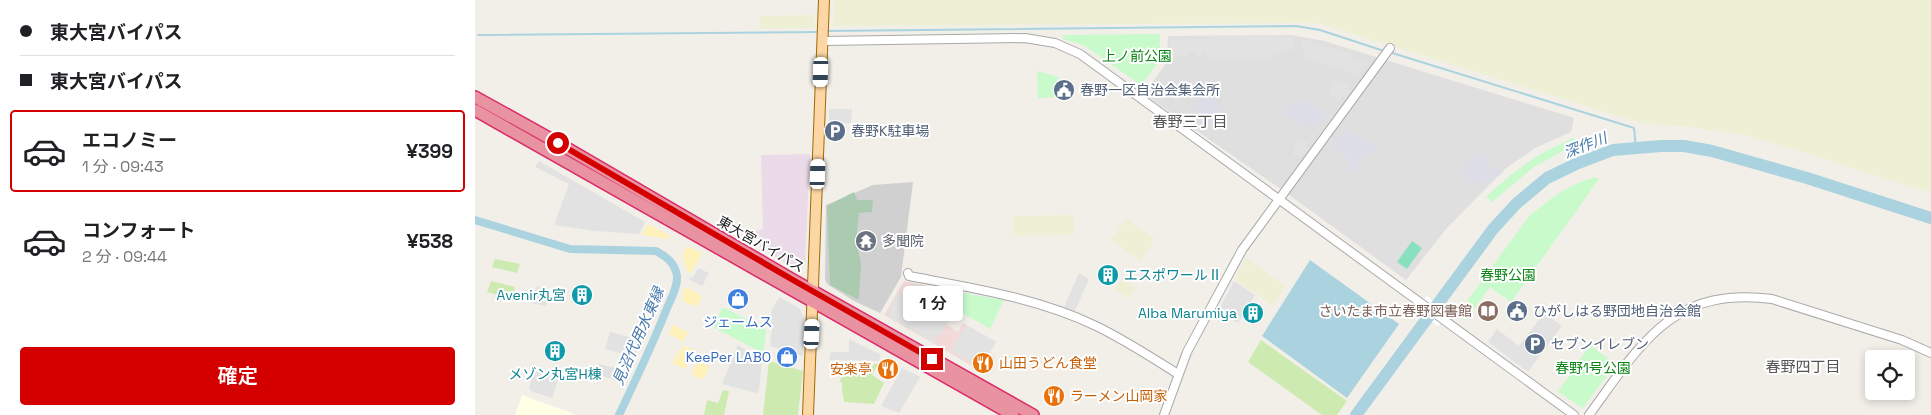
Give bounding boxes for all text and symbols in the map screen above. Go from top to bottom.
text: 東大宮バイパス [50,20,183,45]
park label: 上ノ前公園 [1102,47,1172,65]
car [812,57,829,87]
text: 東大宮バイパス [50,69,183,94]
public building icon: 春野一区自治会集会所 [1052,78,1076,102]
place label: 春野一区自治会集会所 [1080,81,1220,99]
district label: 春野三丁目 [1152,112,1228,131]
parking icon: 春野K駐車場 [823,119,847,143]
place label: 春野K駐車場 [851,122,930,140]
water label: 深作川 [1561,127,1611,162]
text: エコノミー [82,128,177,153]
icon: car [22,129,67,174]
route start [547,132,569,154]
text: ¥399 [406,139,453,164]
text: 1 分 · 09:43 [82,156,164,177]
car [809,159,826,189]
street label: 東大宮バイパス [714,212,808,276]
text: コンフォート [82,218,195,243]
icon: car [22,219,67,264]
text: ¥538 [407,229,453,254]
temple icon: 多聞院 [854,229,878,253]
place label: 多聞院 [882,232,924,250]
text: 2 分 · 09:44 [82,246,167,267]
building icon: エスポワールⅡ [1096,263,1120,287]
place label: エスポワールⅡ [1124,266,1222,284]
park label: 春野公園 [1480,266,1536,284]
water label: 見沼代用水東縁 [608,282,669,388]
building icon: Avenir丸宮 [570,283,594,307]
place label: Avenir丸宮 [497,286,566,304]
callout: 1 分 [902,286,962,322]
shop icon: ジェームス [726,287,750,311]
text: 1 分 [919,293,947,314]
library icon: さいたま市立春野図書館 [1476,299,1500,323]
public building icon: ひがしはる野団地自治会館 [1505,299,1529,323]
building icon: Alba Marumiya [1241,301,1265,325]
place label: さいたま市立春野図書館 [1318,302,1472,320]
place label: ひがしはる野団地自治会館 [1533,302,1701,320]
place label: Alba Marumiya [1138,304,1237,322]
place label: ジェームス [703,313,773,331]
car [803,319,820,349]
parking icon: セブンイレブン [1523,332,1547,356]
place label: セブンイレブン [1551,335,1649,353]
building icon: メゾン丸宮H棟 [543,339,567,363]
shop icon: KeePer LABO [775,345,799,369]
button: 確定 [20,347,455,405]
place label: KeePer LABO [686,348,771,366]
route end [921,348,943,370]
map controls [1865,350,1915,400]
button: locate [1865,350,1915,400]
restaurant icon: 山田うどん食堂 [971,351,995,375]
place label: 山田うどん食堂 [999,354,1097,372]
restaurant icon: 安楽亭 [876,357,900,381]
district label: 春野四丁目 [1765,357,1841,376]
park label: 春野1号公園 [1555,359,1631,377]
place label: 安楽亭 [830,360,872,378]
place label: メゾン丸宮H棟 [508,365,602,383]
restaurant icon: ラーメン山岡家 [1042,384,1066,408]
place label: ラーメン山岡家 [1070,387,1167,405]

